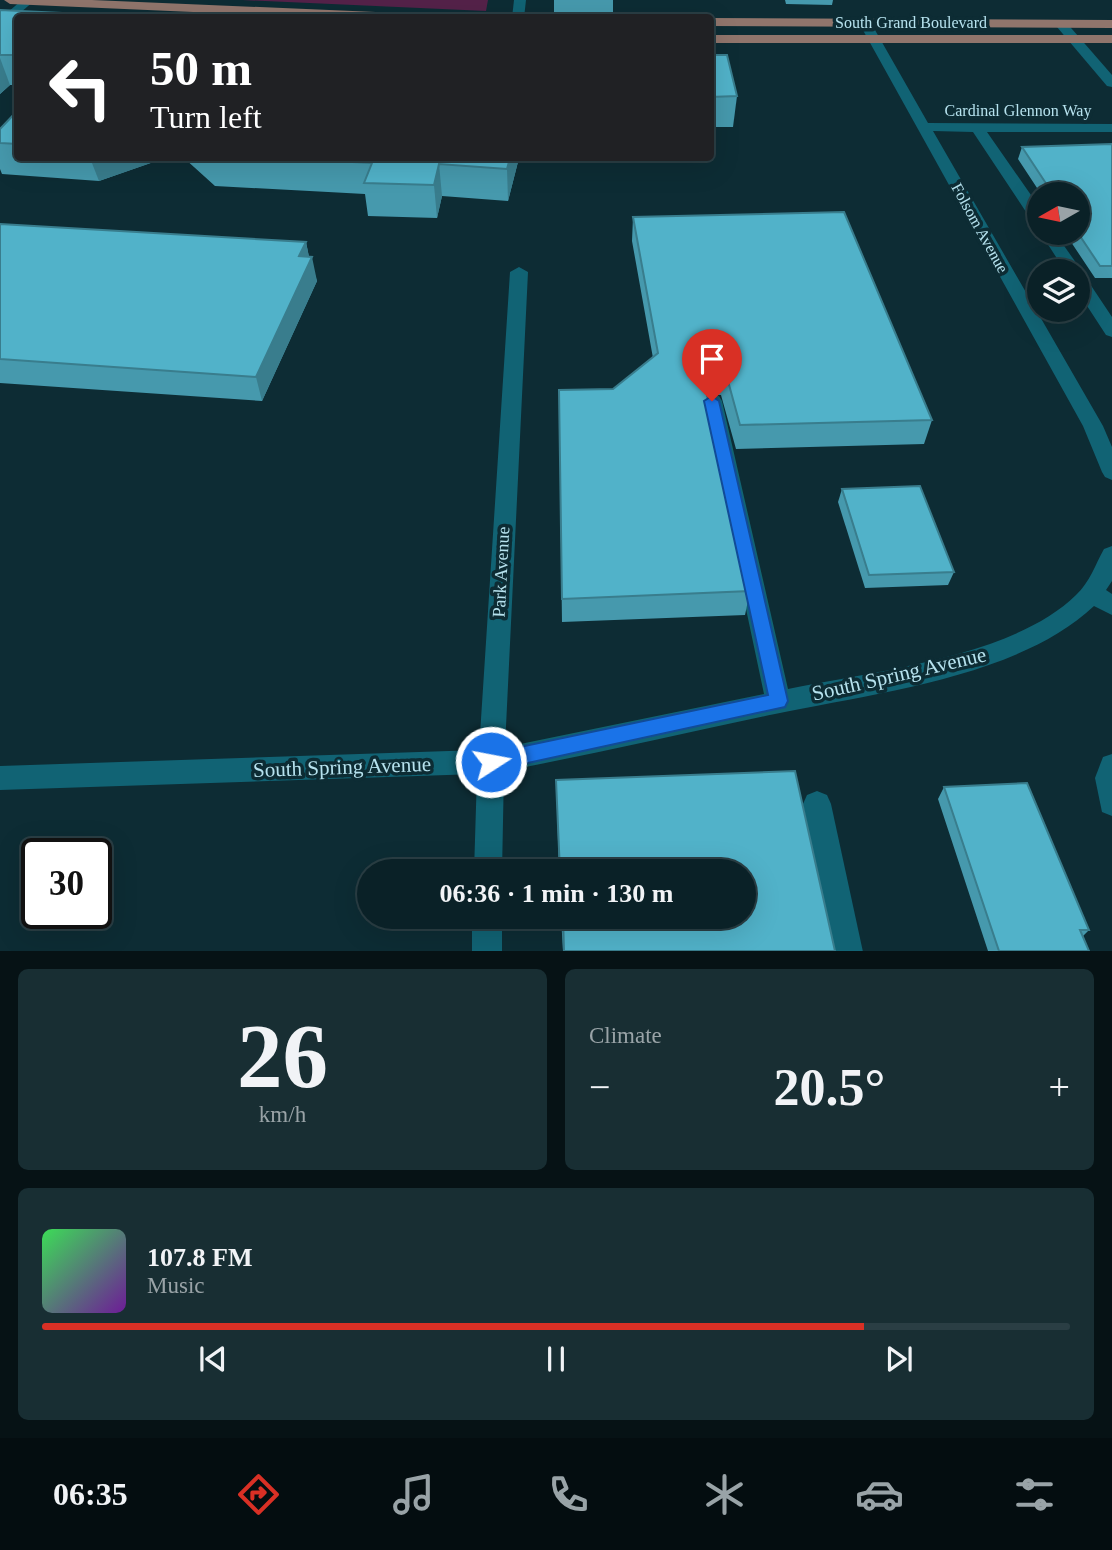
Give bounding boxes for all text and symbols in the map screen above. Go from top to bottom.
street label: South Grand Boulevard [835,14,987,31]
text: 50 m [150,41,252,96]
icon: left [35,42,126,133]
text: Turn left [150,99,262,135]
street label: Cardinal Glennon Way [945,102,1091,120]
street label: Folsom Avenue [948,180,1012,276]
north arrow [1027,182,1090,245]
map controls [1027,182,1090,322]
button: layers [1027,259,1090,322]
pin [682,329,742,401]
icon: arrive [693,340,731,378]
street label: Park Avenue [489,526,513,618]
street label: South Spring Avenue [810,642,988,706]
position arrow [454,725,528,799]
street label: South Spring Avenue [253,752,431,782]
speed limit sign: 30 [21,838,112,929]
text: 06:36 · 1 min · 130 m [440,879,674,908]
text: 26 [237,1006,328,1107]
text: Climate [589,1023,662,1048]
text: 20.5° [774,1059,885,1116]
text: − [589,1066,610,1108]
text: + [1049,1066,1070,1108]
text: km/h [259,1102,306,1127]
text: 107.8 FM [147,1243,252,1272]
text: Music [147,1273,205,1298]
icon: previous [194,1340,232,1378]
icon: pause [537,1340,575,1378]
icon: next [880,1340,918,1378]
icon: directions [234,1470,283,1519]
icon: music [389,1470,438,1519]
icon: phone [544,1470,593,1519]
icon: climate [700,1470,749,1519]
icon: car [855,1470,904,1519]
icon: filters [1010,1470,1059,1519]
text: 06:35 [53,1476,128,1512]

